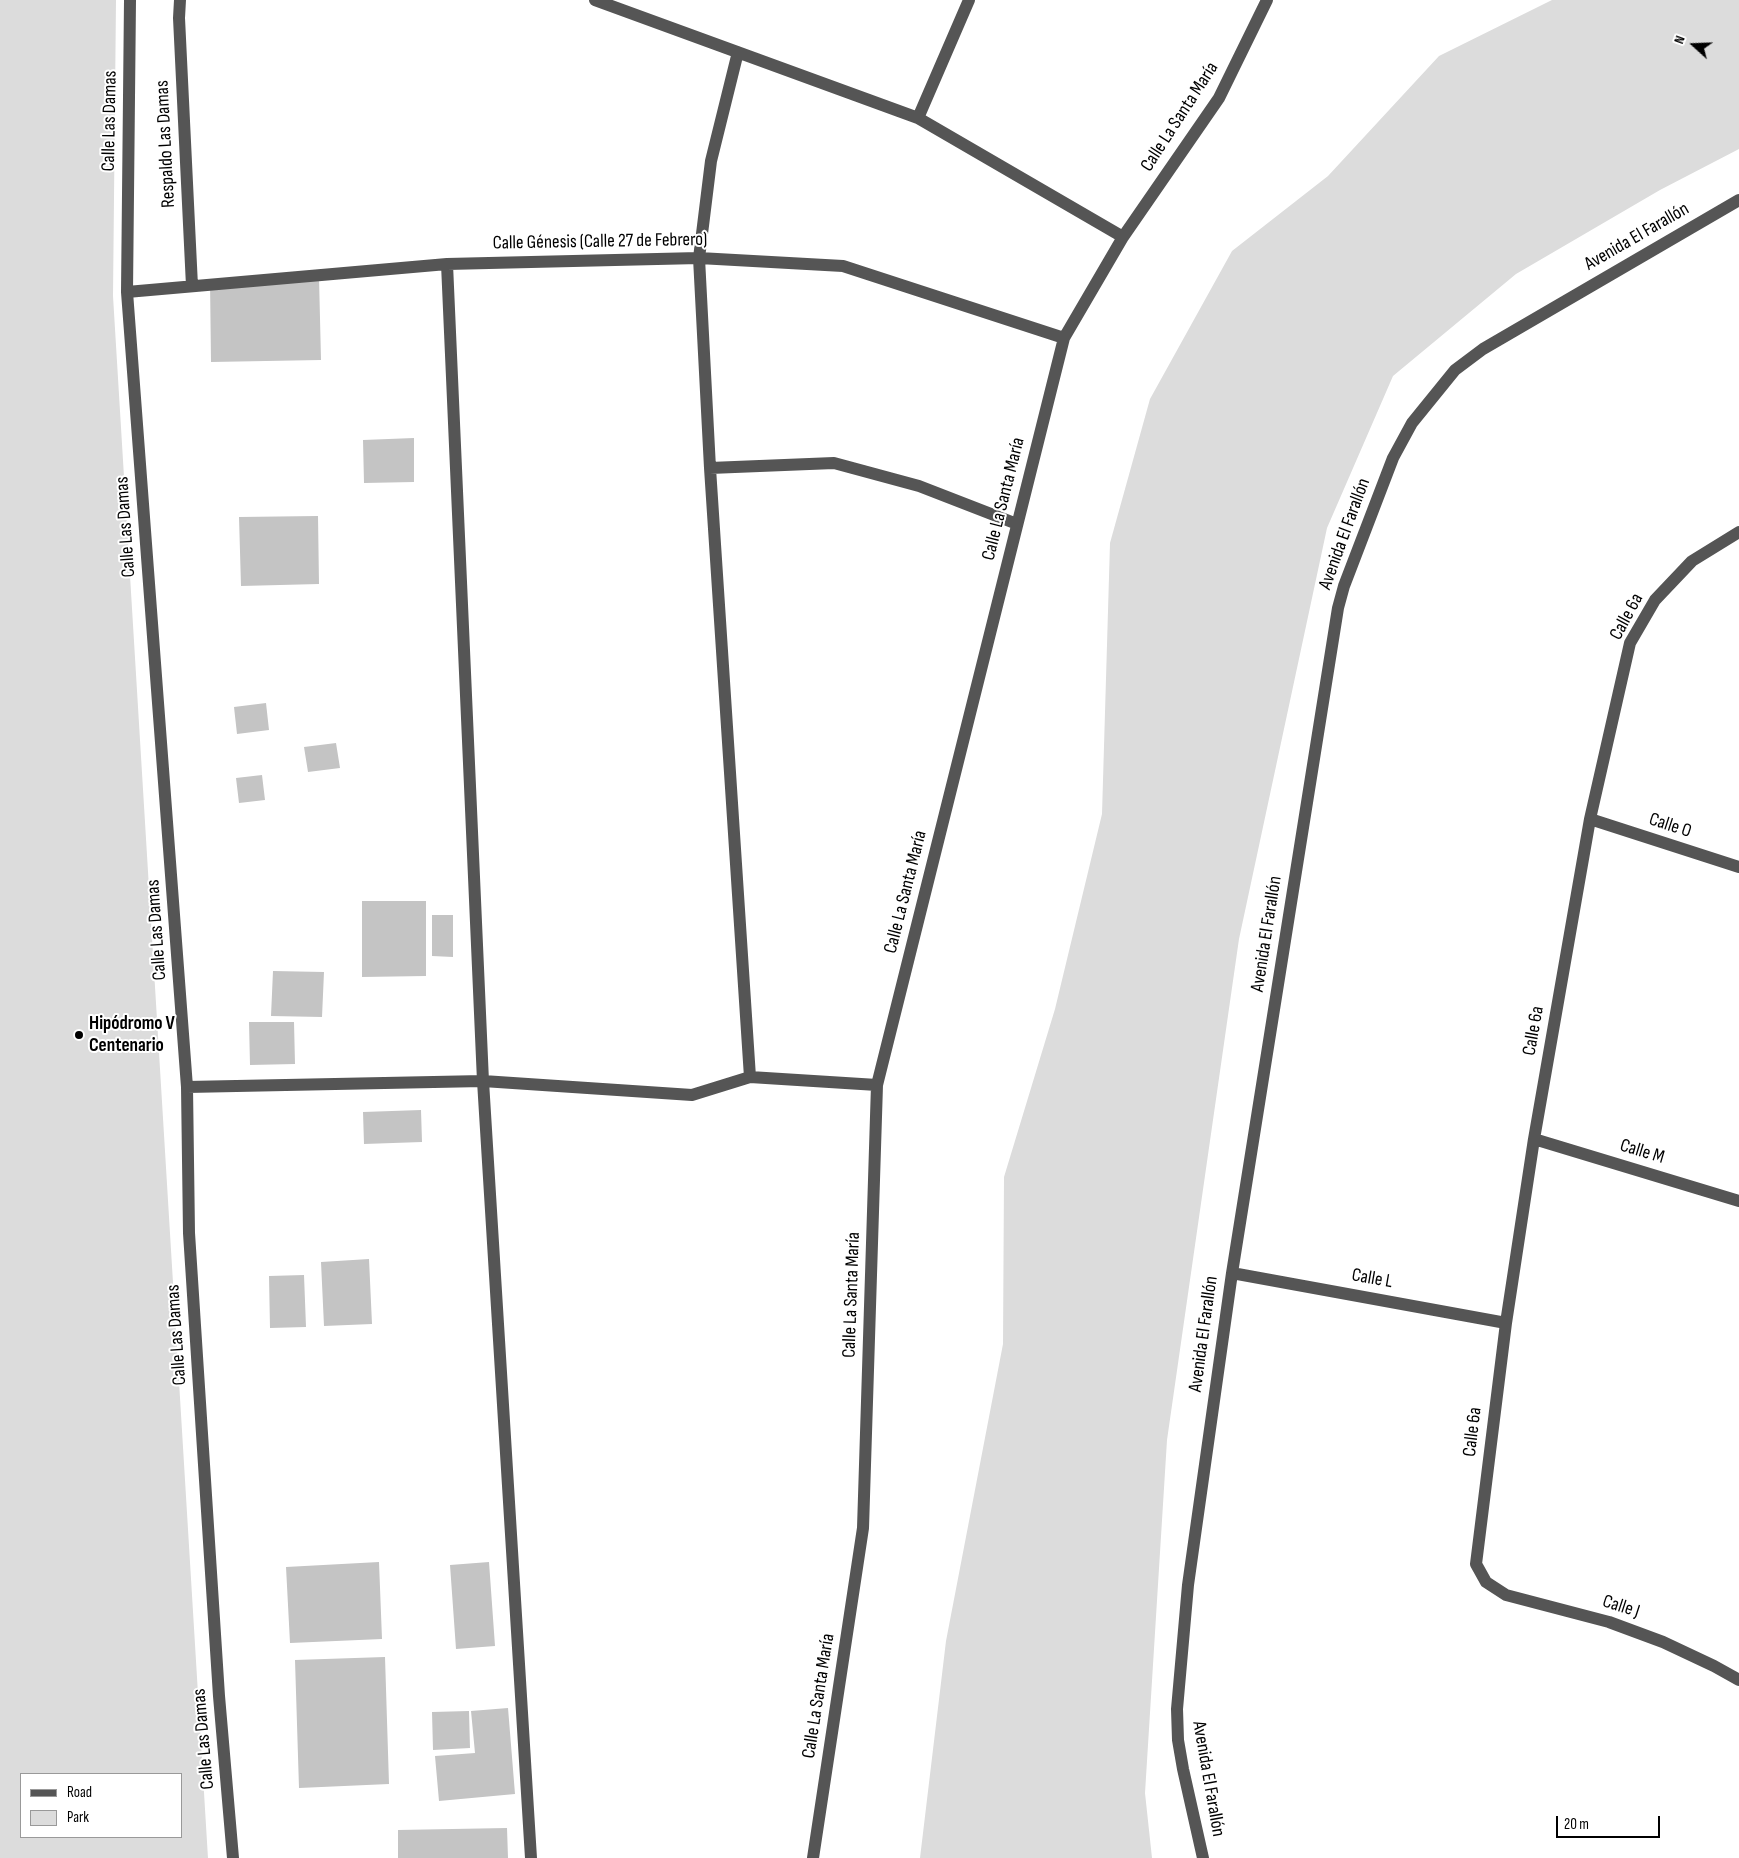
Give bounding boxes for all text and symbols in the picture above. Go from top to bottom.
north arrow [1669,20,1719,70]
text: N [1670,33,1689,46]
street label: Calle La Santa María [1136,58,1224,176]
street label: Calle Las Damas [98,70,122,172]
street label: Respaldo Las Damas [151,80,181,208]
street label: Avenida El Farallón [1581,198,1693,276]
street label: Calle Génesis (Calle 27 de Febrero) [493,229,707,255]
street label: Calle La Santa María [978,435,1030,563]
street label: Avenida El Farallón [1314,475,1376,593]
street label: Calle Las Damas [111,476,141,578]
street label: Calle 6a [1605,590,1649,644]
street label: Calle O [1646,808,1694,844]
street label: Calle La Santa María [880,828,932,956]
street label: Avenida El Farallón [1247,875,1287,993]
street label: Calle Las Damas [142,879,172,981]
street label: Calle 6a [1518,1005,1550,1057]
place label: Hipódromo V Centenario [89,1013,175,1057]
marker: Hipódromo V Centenario [73,1029,85,1041]
street label: Calle M [1617,1134,1667,1170]
street label: Calle La Santa María [838,1232,866,1358]
street label: Calle L [1350,1264,1394,1294]
street label: Avenida El Farallón [1185,1275,1223,1393]
street label: Calle Las Damas [162,1284,192,1386]
street label: Calle 6a [1459,1406,1487,1458]
street label: Calle J [1599,1590,1643,1624]
street label: Calle La Santa María [798,1632,840,1760]
street label: Calle Las Damas [188,1688,220,1790]
street label: Avenida El Farallón [1187,1720,1229,1838]
legend [20,1773,182,1838]
text: Road [67,1783,92,1802]
scale bar [1559,1806,1663,1838]
text: Park [67,1808,89,1827]
text: 20 m [1564,1815,1589,1834]

